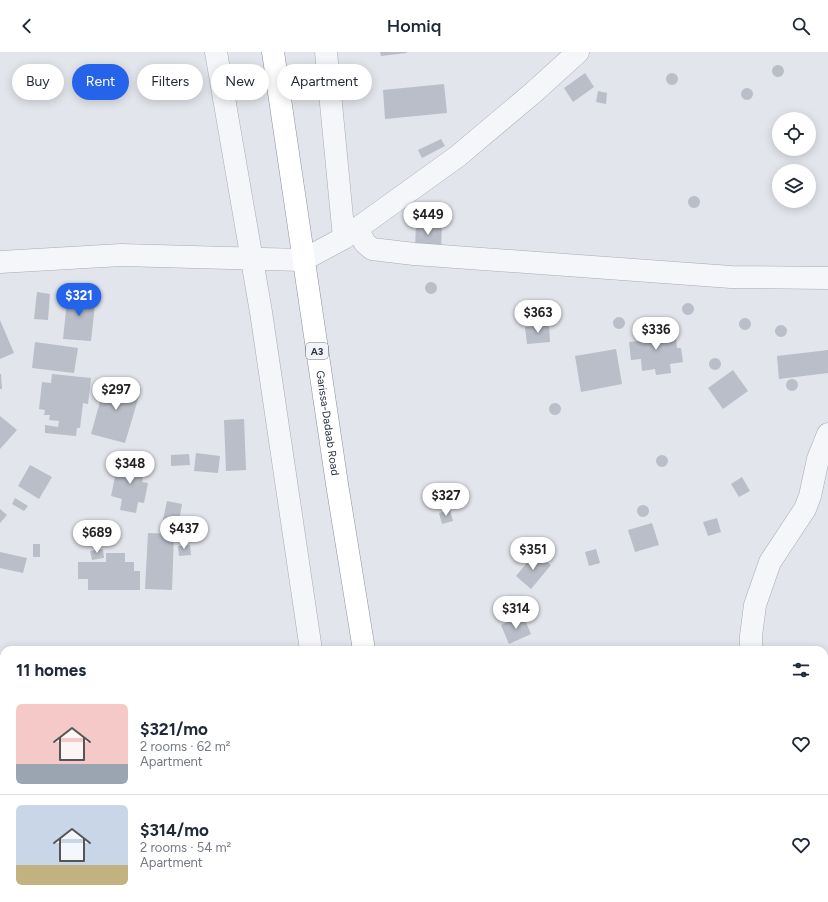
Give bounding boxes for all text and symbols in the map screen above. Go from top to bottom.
icon: back [16,15,38,37]
text: Homiq [387,15,441,37]
icon: search [790,15,812,37]
chip: Buy [12,64,64,100]
chip: Rent [72,64,129,100]
chip: Filters [137,64,203,100]
chip: New [211,64,269,100]
chip: Apartment [277,64,372,100]
map controls [772,112,816,208]
button: locate [772,112,816,156]
button: layers [772,164,816,208]
pin: $449 [404,202,452,236]
text: $449 [412,207,444,222]
pin: $321 [55,283,103,317]
text: $321 [65,288,93,303]
pin: $363 [514,300,562,334]
text: $363 [523,305,553,320]
pin: $336 [632,317,680,351]
text: $336 [641,322,671,337]
road number: A3 [306,343,328,359]
street label: Garissa-Dadaab Road [314,369,342,476]
pin: $297 [92,377,140,411]
text: $297 [101,382,131,397]
pin: $348 [106,451,154,485]
text: $348 [115,456,145,471]
pin: $327 [422,483,470,517]
text: $327 [431,488,461,503]
pin: $437 [160,516,208,550]
pin: $689 [73,520,121,554]
text: $437 [169,521,199,536]
text: $689 [82,525,112,540]
pin: $351 [509,537,557,571]
text: $351 [519,542,547,557]
pin: $314 [492,596,540,630]
text: $314 [502,601,530,616]
icon: filters [790,659,812,681]
text: 11 homes [16,660,86,680]
text: $321/mo [140,719,208,739]
icon: home [48,720,96,768]
icon: heart [790,733,812,755]
text: 2 rooms · 62 m² [140,739,230,754]
text: Apartment [140,754,203,769]
text: $314/mo [140,820,209,840]
icon: home [48,821,96,869]
icon: heart [790,834,812,856]
text: 2 rooms · 54 m² [140,840,231,855]
text: Apartment [140,855,203,870]

